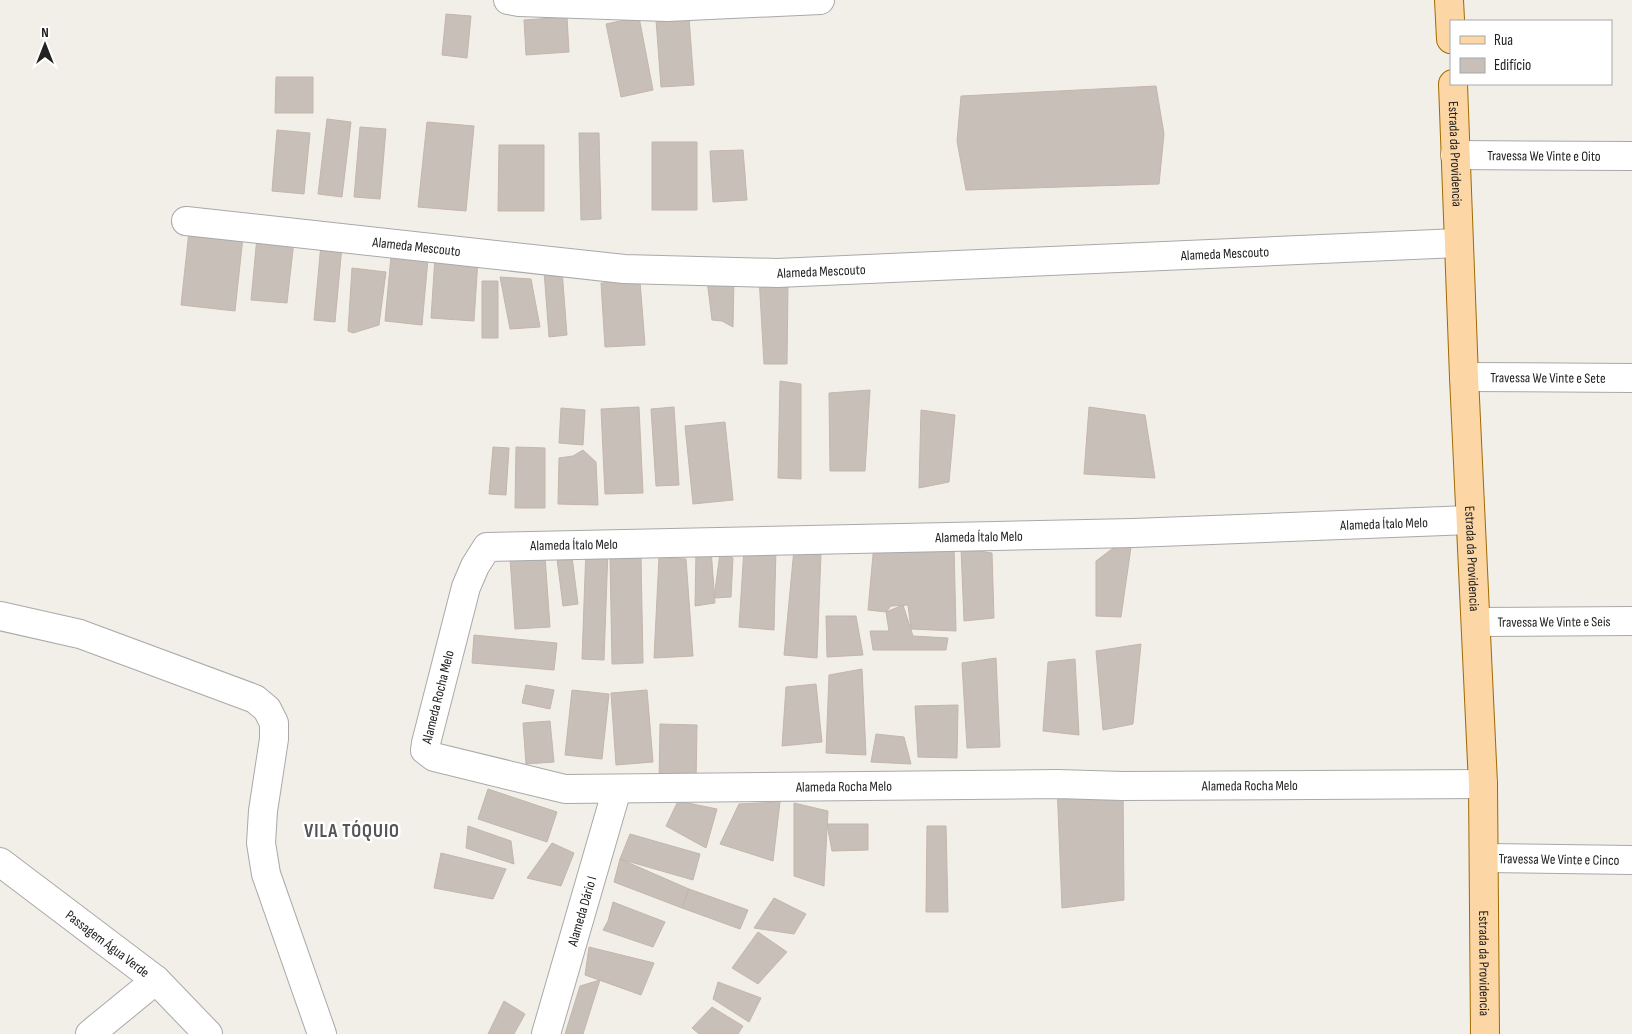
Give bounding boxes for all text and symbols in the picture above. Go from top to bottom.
north arrow [20,20,70,70]
legend [1450,20,1612,85]
text: N [41,24,49,41]
text: Rua [1494,31,1513,50]
text: Edifício [1494,56,1531,75]
street label: Estrada da Providencia [1445,101,1466,207]
street label: Travessa We Vinte e Oito [1487,147,1601,164]
street label: Alameda Mescouto [371,233,462,260]
street label: Alameda Mescouto [1179,243,1270,264]
street label: Alameda Mescouto [776,261,866,282]
street label: Travessa We Vinte e Sete [1490,369,1606,386]
street label: Estrada da Providencia [1462,505,1483,612]
street label: Alameda Ítalo Melo [1339,514,1428,534]
street label: Alameda Ítalo Melo [934,528,1023,546]
street label: Alameda Ítalo Melo [529,536,618,554]
street label: Travessa We Vinte e Seis [1497,613,1611,630]
street label: Alameda Rocha Melo [418,648,458,747]
street label: Alameda Rocha Melo [795,777,892,795]
street label: Alameda Rocha Melo [1201,777,1298,794]
district label: VILA TÓQUIO [304,820,400,843]
street label: Travessa We Vinte e Cinco [1499,850,1620,868]
street label: Alameda Dário I [563,874,600,949]
street label: Passagem Água Verde [62,906,153,981]
street label: Estrada da Providencia [1476,910,1493,1016]

